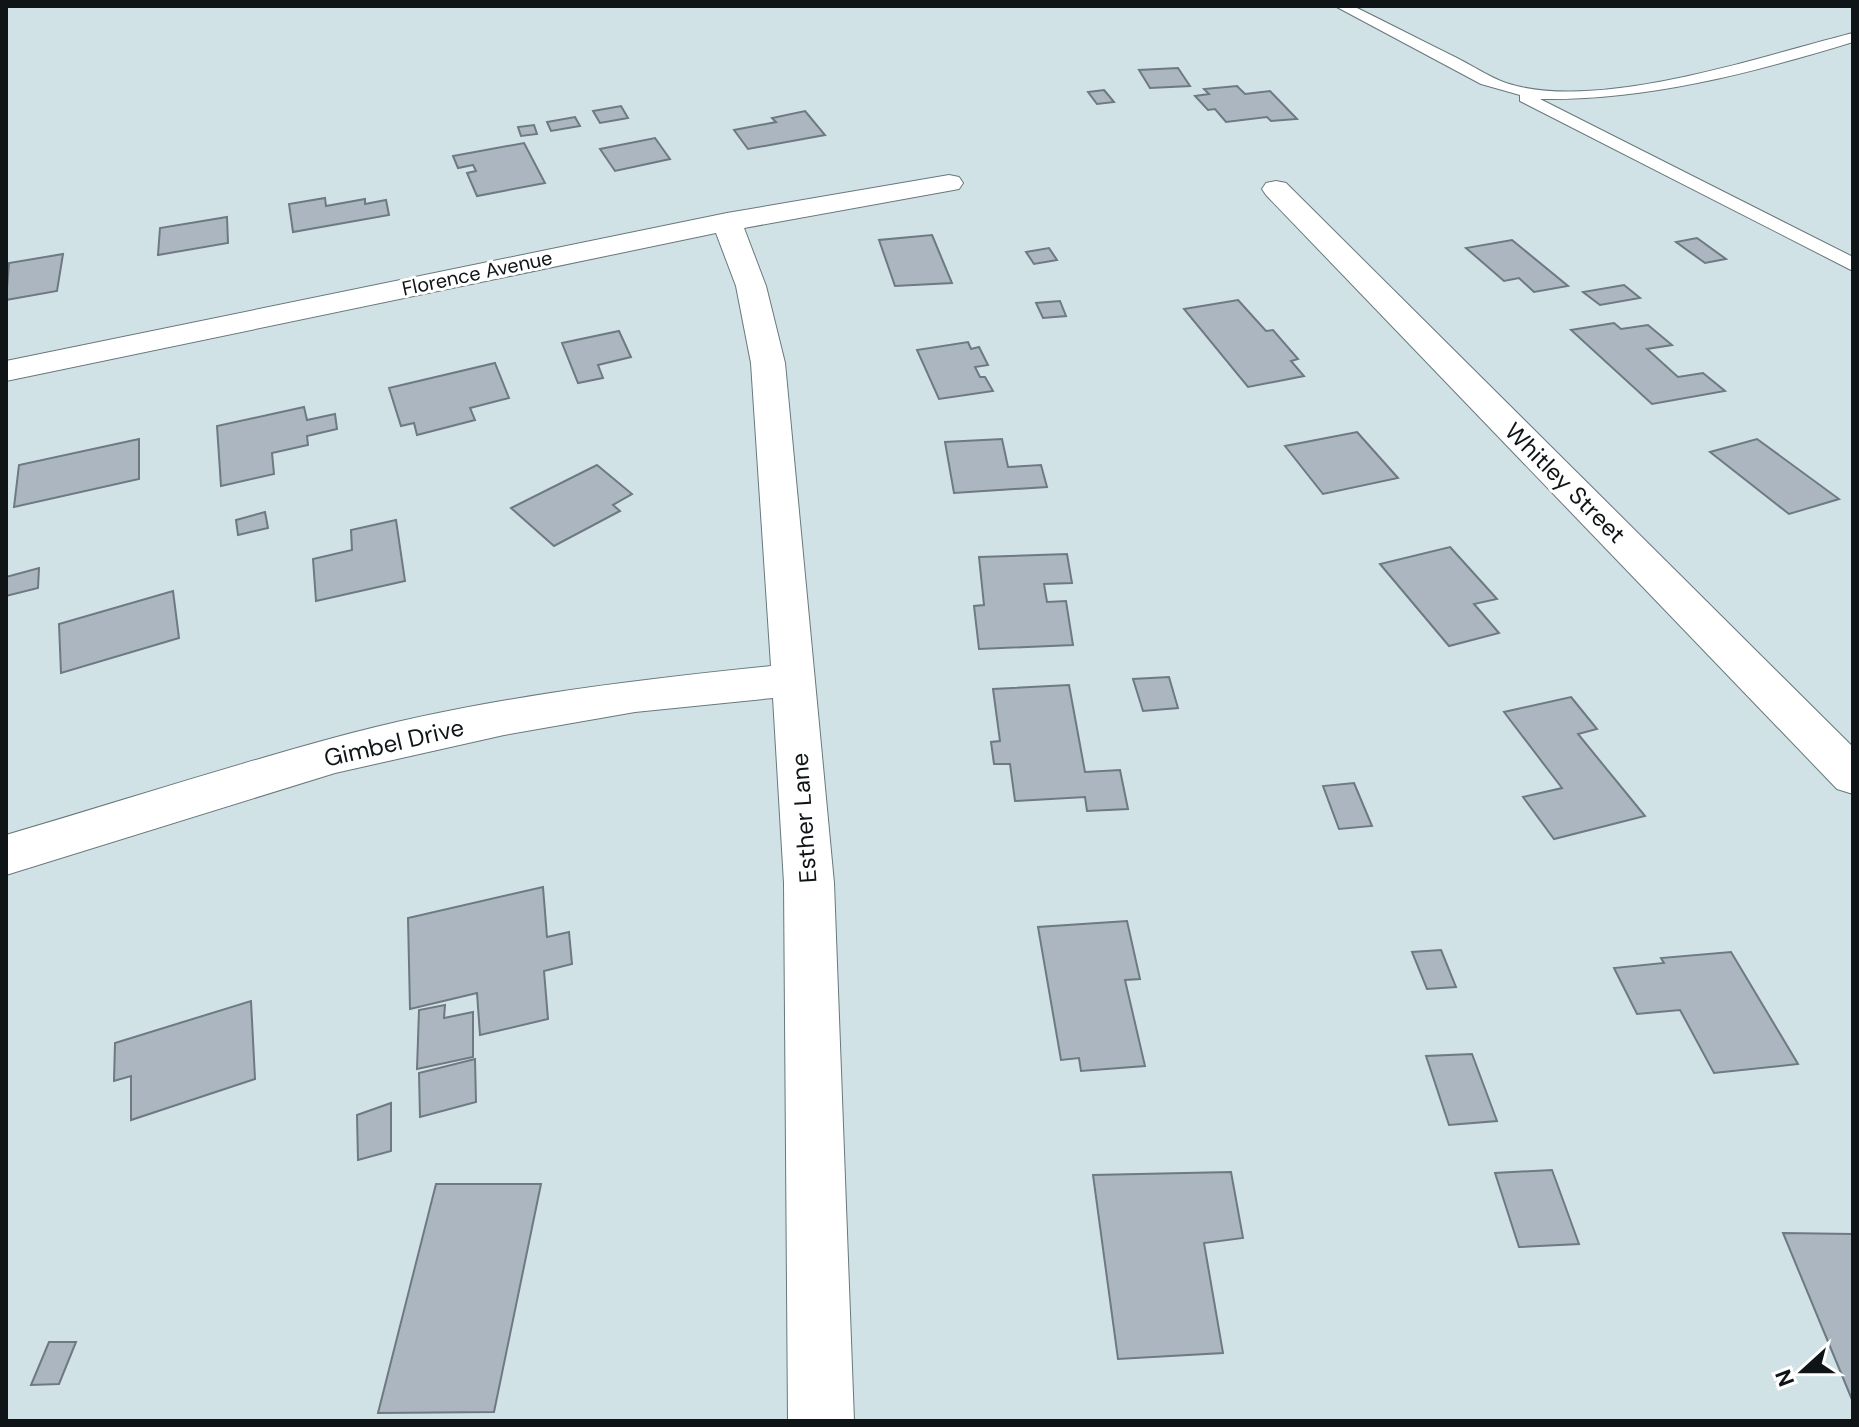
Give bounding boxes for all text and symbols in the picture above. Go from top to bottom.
street label: Florence Avenue [399,244,555,302]
street label: Whitley Street [1498,416,1632,550]
street label: Gimbel Drive [321,711,467,774]
street label: Esther Lane [783,752,824,884]
north arrow [1763,1331,1843,1411]
text: N [1768,1365,1801,1391]

